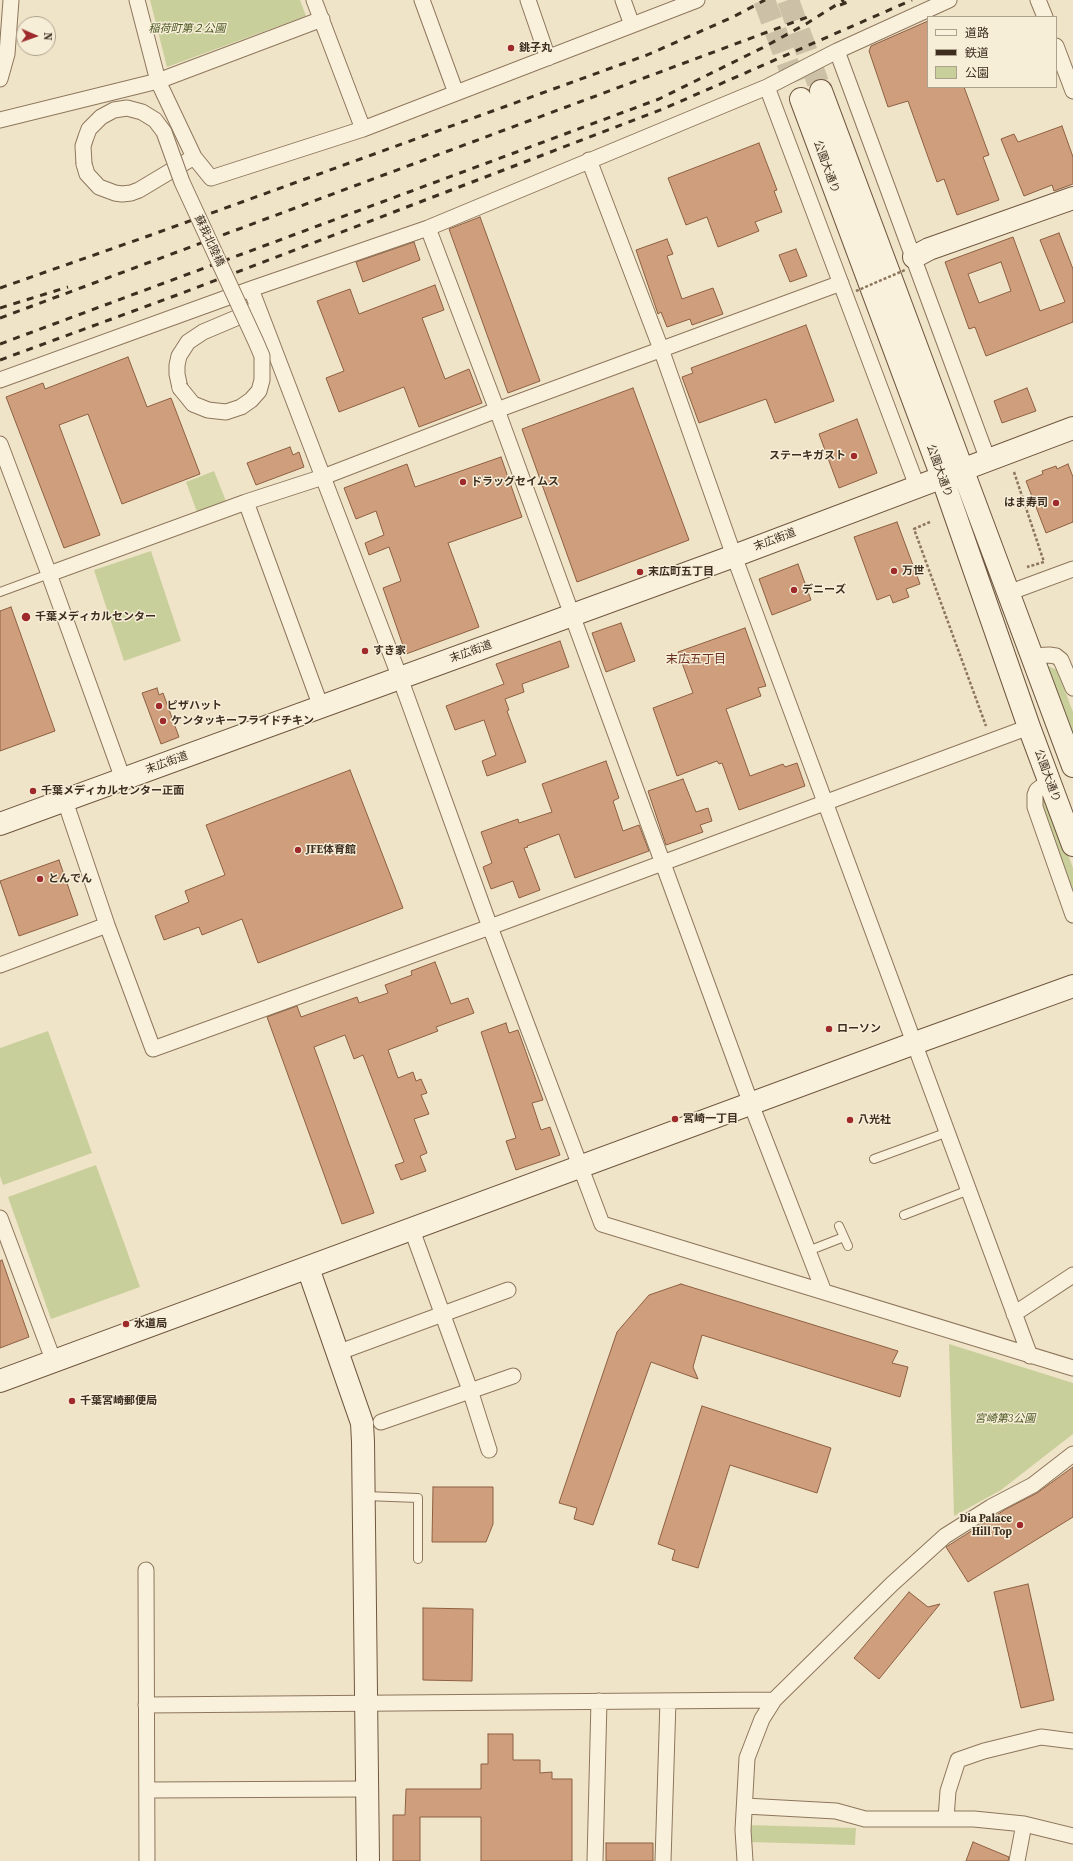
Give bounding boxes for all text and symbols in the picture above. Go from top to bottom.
north arrow [16,16,56,56]
legend [927,16,1057,88]
park label: 稲荷町第２公園 [149,22,225,36]
text: 道路 [965,25,989,41]
text: N [40,32,55,41]
place label: 銚子丸 [519,41,552,55]
marker: 銚子丸 [506,43,516,53]
text: 鉄道 [965,45,989,61]
text: 公園 [965,65,989,81]
street label: 公園大通り [810,139,842,195]
street label: 蘇我北陸橋 [191,213,227,269]
street label: 公園大通り [923,443,955,499]
place label: ステーキガスト [769,449,846,463]
marker: ステーキガスト [849,451,859,461]
place label: ドラッグセイムス [471,475,559,489]
marker: ドラッグセイムス [458,477,468,487]
place label: はま寿司 [1004,496,1048,510]
marker: はま寿司 [1051,498,1061,508]
street label: 末広街道 [752,526,798,554]
place label: 万世 [902,564,924,578]
place label: 末広町五丁目 [648,565,714,579]
marker: 万世 [889,566,899,576]
marker: 末広町五丁目 [635,567,645,577]
place label: デニーズ [802,583,846,597]
marker: デニーズ [789,585,799,595]
place label: 千葉メディカルセンター [35,610,156,624]
marker: 千葉メディカルセンター [20,611,32,623]
street label: 末広街道 [448,638,494,666]
place label: すき家 [373,644,406,658]
marker: すき家 [360,646,370,656]
district label: 末広五丁目 [666,653,726,667]
place label: ピザハット [167,699,222,713]
marker: ピザハット [154,701,164,711]
place label: ケンタッキーフライドチキン [171,714,314,728]
marker: ケンタッキーフライドチキン [158,716,168,726]
street label: 公園大通り [1031,748,1063,804]
street label: 末広街道 [144,749,190,777]
place label: 千葉メディカルセンター正面 [41,784,184,798]
marker: 千葉メディカルセンター正面 [28,786,38,796]
place label: JFE体育館 [306,843,356,857]
marker: JFE体育館 [293,845,303,855]
place label: とんでん [48,872,92,886]
marker: とんでん [35,874,45,884]
place label: ローソン [837,1022,881,1036]
marker: ローソン [824,1024,834,1034]
place label: 宮崎一丁目 [683,1112,738,1126]
place label: 八光社 [858,1113,891,1127]
marker: 宮崎一丁目 [670,1114,680,1124]
marker: 八光社 [845,1115,855,1125]
place label: 水道局 [134,1317,167,1331]
marker: 水道局 [121,1319,131,1329]
place label: 千葉宮崎郵便局 [80,1394,157,1408]
marker: 千葉宮崎郵便局 [67,1396,77,1406]
park label: 宮崎第3公園 [975,1412,1035,1426]
place label: Dia Palace Hill Top [960,1512,1012,1538]
marker: Dia Palace Hill Top [1015,1520,1025,1530]

